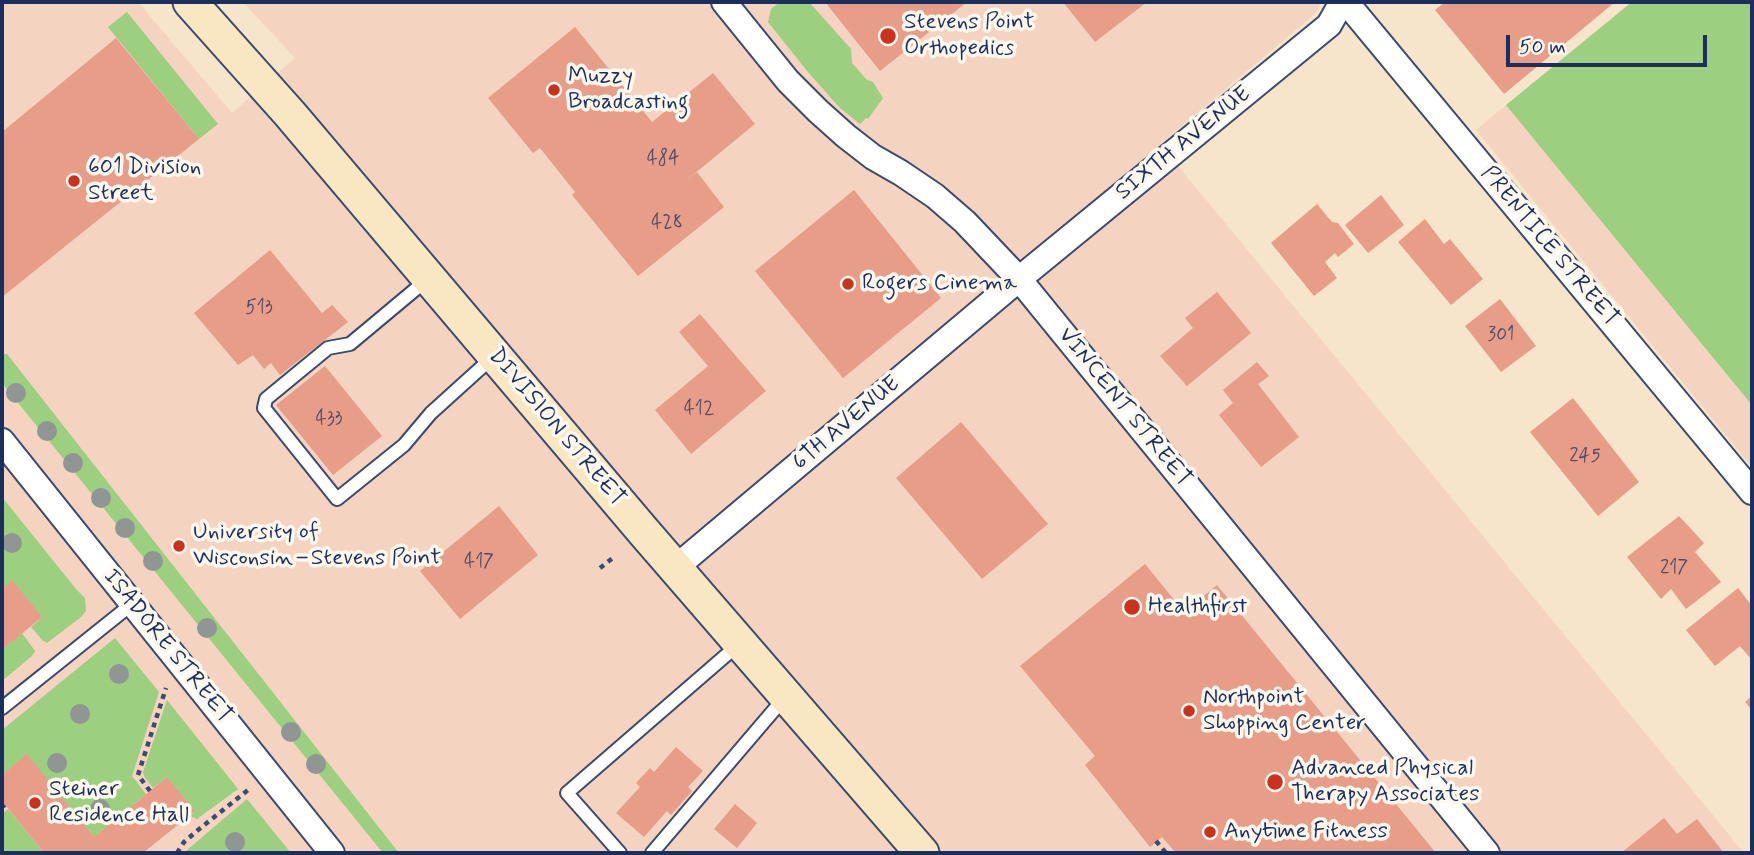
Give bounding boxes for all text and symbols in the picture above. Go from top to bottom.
place label: Stevens Point Orthopedics [904,9,1034,63]
scale bar [1509,21,1710,65]
marker: Stevens Point Orthopedics [878,26,898,46]
text: 50 m [1519,33,1566,61]
place label: Muzzy Broadcasting [568,63,689,117]
street label: SIXTH AVENUE [1111,81,1257,207]
marker: Muzzy Broadcasting [546,82,562,98]
house number: 484 [647,149,679,171]
place label: 601 Division Street [88,154,201,208]
street label: PRENTICE STREET [1474,161,1624,333]
marker: 601 Division Street [66,173,82,189]
house number: 428 [651,213,683,235]
place label: Rogers Cinema [862,270,1017,298]
marker: Rogers Cinema [840,276,856,292]
house number: 513 [245,298,273,320]
street label: VINCENT STREET [1051,323,1197,493]
house number: 301 [1488,325,1514,347]
street label: DIVISION STREET [481,343,631,513]
street label: 6TH AVENUE [787,371,907,477]
house number: 412 [684,399,714,421]
house number: 433 [316,409,342,431]
house number: 245 [1569,446,1601,468]
place label: University of Wisconsin–Stevens Point [193,519,441,573]
marker: University of Wisconsin–Stevens Point [171,538,187,554]
house number: 417 [464,552,494,574]
house number: 217 [1660,558,1688,580]
street label: ISADORE STREET [96,564,238,730]
place label: Healthfirst [1148,593,1247,621]
marker: Healthfirst [1122,597,1142,617]
place label: Northpoint Shopping Center [1203,684,1366,738]
marker: Northpoint Shopping Center [1181,703,1197,719]
place label: Advanced Physical Therapy Associates [1291,755,1480,809]
marker: Advanced Physical Therapy Associates [1265,772,1285,792]
place label: Steiner Residence Hall [49,776,189,830]
marker: Steiner Residence Hall [27,795,43,811]
place label: Anytime Fitness [1224,818,1388,846]
marker: Anytime Fitness [1202,824,1218,840]

